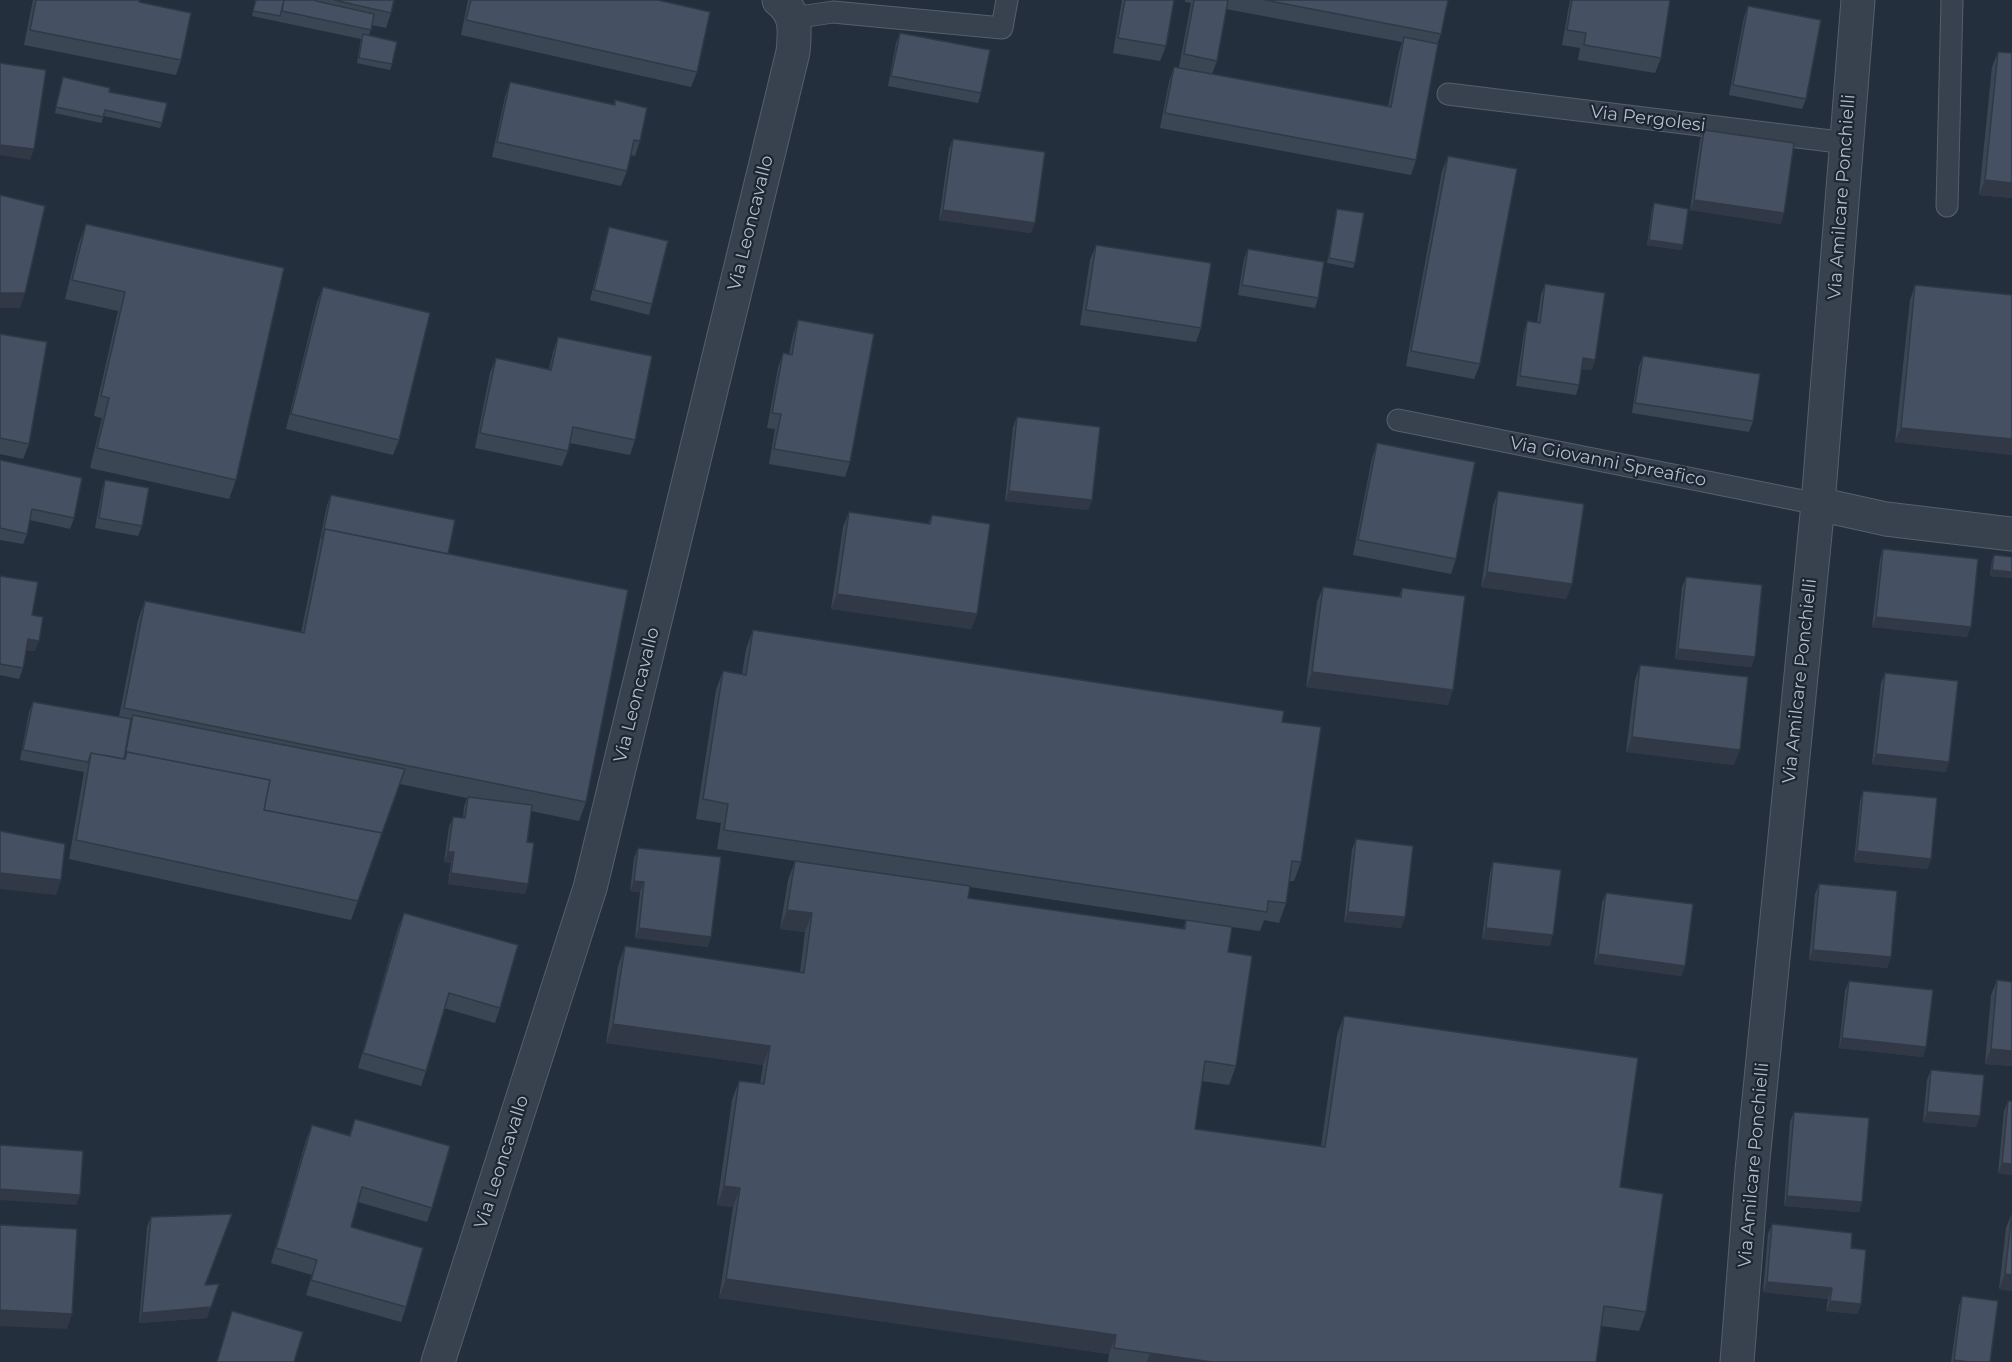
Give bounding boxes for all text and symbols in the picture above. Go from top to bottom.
street label: Via Amilcare Ponchielli [1824,94,1860,300]
street label: Via Pergolesi [1589,101,1707,137]
street label: Via Leoncavallo [724,153,778,293]
street label: Via Giovanni Spreafico [1508,432,1708,492]
street label: Via Amilcare Ponchielli [1778,577,1822,785]
street label: Via Leoncavallo [610,625,664,765]
street label: Via Amilcare Ponchielli [1734,1061,1774,1269]
street label: Via Leoncavallo [470,1093,534,1231]

